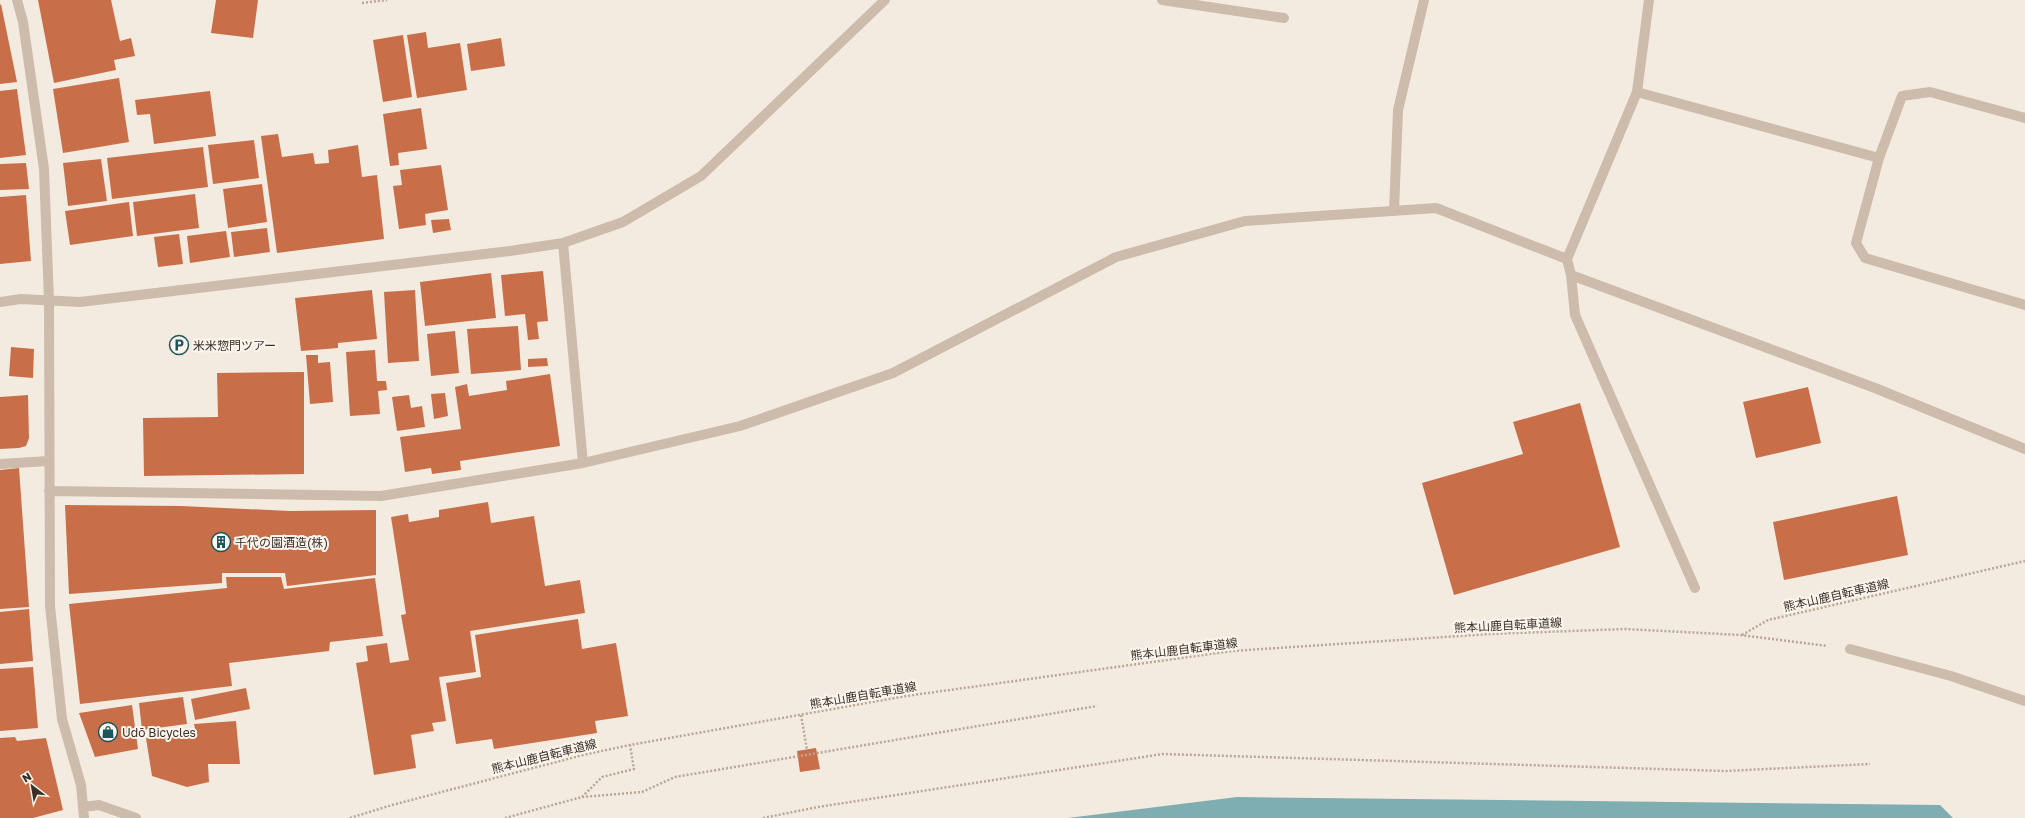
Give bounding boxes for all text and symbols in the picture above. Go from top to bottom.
parking icon: 米米惣門ツアー [168,334,190,356]
place label: 米米惣門ツアー [193,338,276,353]
building icon: 千代の園酒造(株) [210,531,232,553]
place label: 千代の園酒造(株) [235,535,328,550]
street label: 熊本山鹿自転車道線 [1782,576,1890,614]
street label: 熊本山鹿自転車道線 [1454,615,1562,635]
street label: 熊本山鹿自転車道線 [1129,635,1239,663]
street label: 熊本山鹿自転車道線 [809,678,917,712]
shop icon: Udō Bicycles [97,721,119,743]
place label: Udō Bicycles [122,725,196,740]
street label: 熊本山鹿自転車道線 [490,736,598,776]
north arrow [12,766,52,806]
text: N [20,769,34,785]

